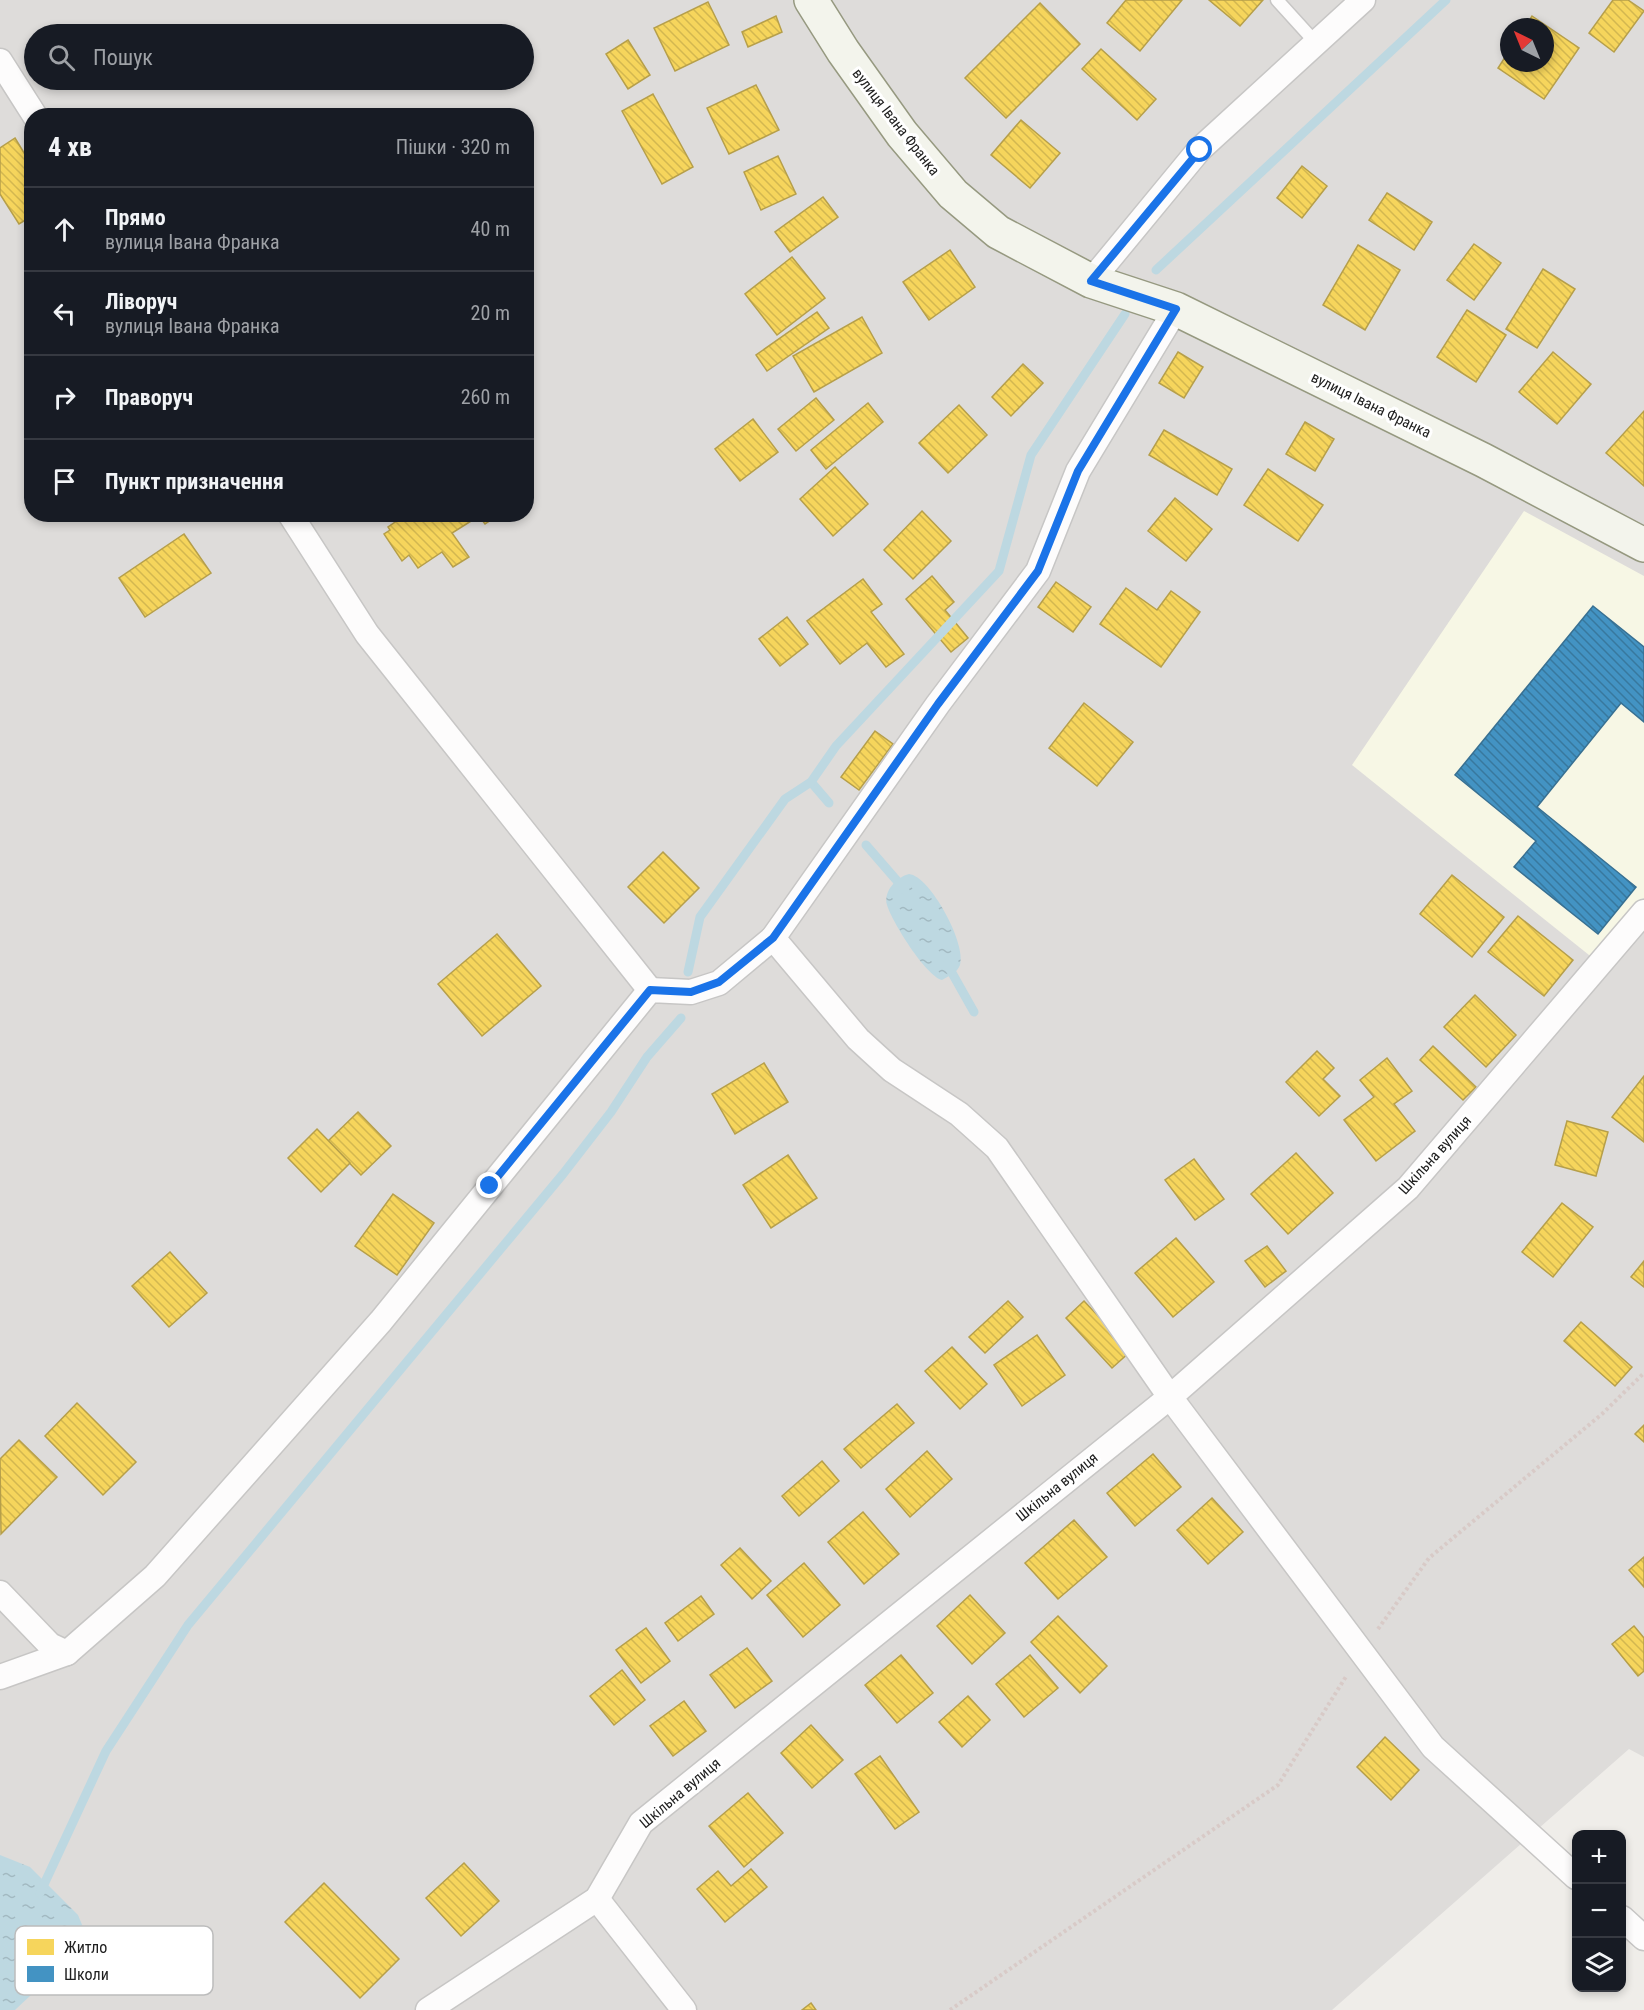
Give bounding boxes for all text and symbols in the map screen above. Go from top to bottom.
north arrow [1500,18,1554,72]
search box [24,24,534,90]
icon: search [45,41,78,74]
text: Пошук [93,45,153,70]
street label: вулиця Івана Франка [849,65,943,179]
text: 4 хв [48,132,92,162]
text: Пішки · 320 m [396,135,510,159]
route start [1186,136,1212,162]
text: Прямо [105,205,166,230]
icon: ahead [48,213,81,246]
text: 40 m [471,217,510,241]
text: вулиця Івана Франка [105,230,279,254]
text: Ліворуч [105,289,177,314]
icon: left [48,297,81,330]
text: 20 m [471,301,510,325]
text: вулиця Івана Франка [105,314,279,338]
street label: вулиця Івана Франка [1308,368,1434,442]
icon: right [48,381,81,414]
text: Праворуч [105,385,193,410]
text: 260 m [461,385,510,409]
icon: arrive [48,465,81,498]
text: Пункт призначення [105,469,284,494]
street label: Шкільна вулиця [1395,1112,1475,1198]
route end [476,1172,502,1198]
street label: Шкільна вулиця [1013,1449,1101,1525]
street label: Шкільна вулиця [636,1754,724,1832]
map controls [1572,1830,1626,1992]
button: + [1572,1830,1626,1884]
button: − [1572,1884,1626,1938]
legend [15,1926,213,1995]
text: Житло [64,1938,107,1957]
button: layers [1572,1938,1626,1992]
text: Школи [64,1965,109,1984]

